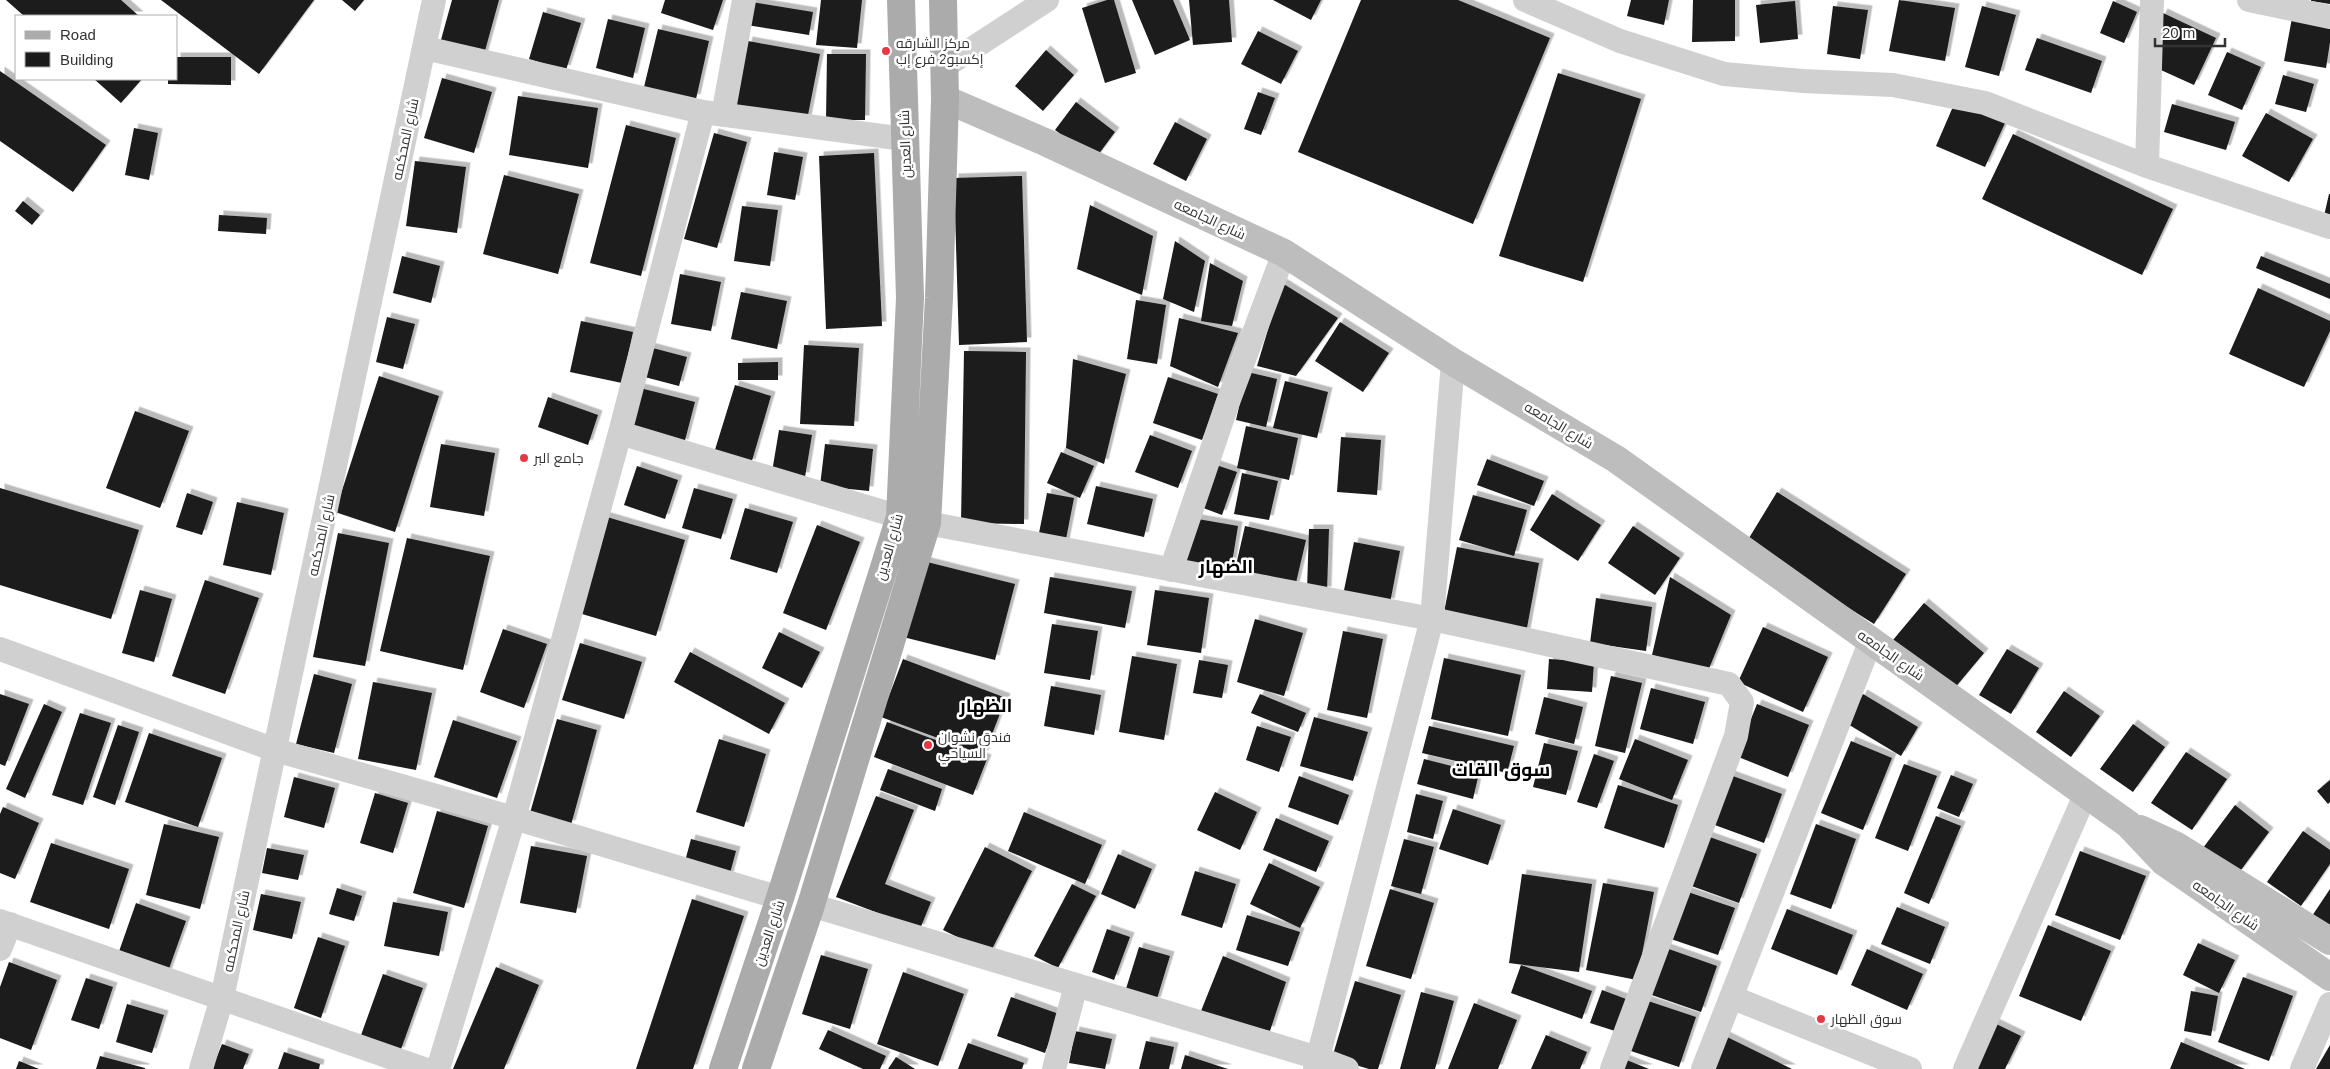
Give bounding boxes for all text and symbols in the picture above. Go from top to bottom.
legend [15,15,178,80]
scale bar [2155,15,2225,47]
text: 20 m [2162,24,2195,41]
text: Road [60,26,96,43]
place label: مركز الشارقه إكسبو2 فرع إب [896,35,984,68]
marker: مركز الشارقه إكسبو2 فرع إب [880,45,892,57]
text: Building [60,51,113,68]
street label: شارع المحكمه [389,97,422,182]
street label: شارع العدين [896,109,915,179]
street label: شارع الجامعه [1171,195,1248,243]
street label: شارع الجامعه [1521,398,1596,453]
place label: جامع البر [533,450,584,467]
marker: جامع البر [518,452,530,464]
street label: شارع المحكمه [305,493,338,578]
street label: شارع العدين [872,512,907,582]
district label: الضهار [1198,556,1253,578]
street label: شارع الجامعه [1854,626,1927,685]
district label: الظهار [959,695,1012,717]
place label: فندق نشوان السياحي [938,729,1011,765]
marker: فندق نشوان السياحي [922,739,934,751]
district label: سوق القات [1452,759,1550,781]
street label: شارع الجامعه [2189,876,2262,935]
street label: شارع المحكمه [220,889,253,974]
street label: شارع العدين [750,898,789,968]
place label: سوق الظهار [1830,1011,1902,1028]
marker: سوق الظهار [1815,1013,1827,1025]

